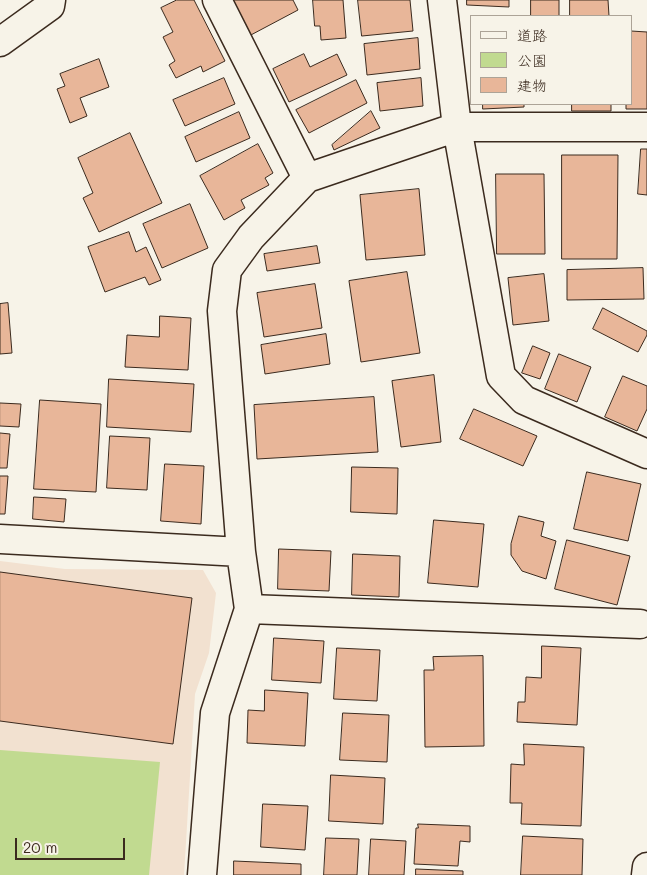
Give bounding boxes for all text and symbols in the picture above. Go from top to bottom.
legend [470,15,632,105]
text: 道路 [517,25,547,45]
text: 公園 [517,50,547,70]
text: 建物 [517,75,547,95]
scale bar [18,828,128,860]
text: 20 m [23,837,57,857]

